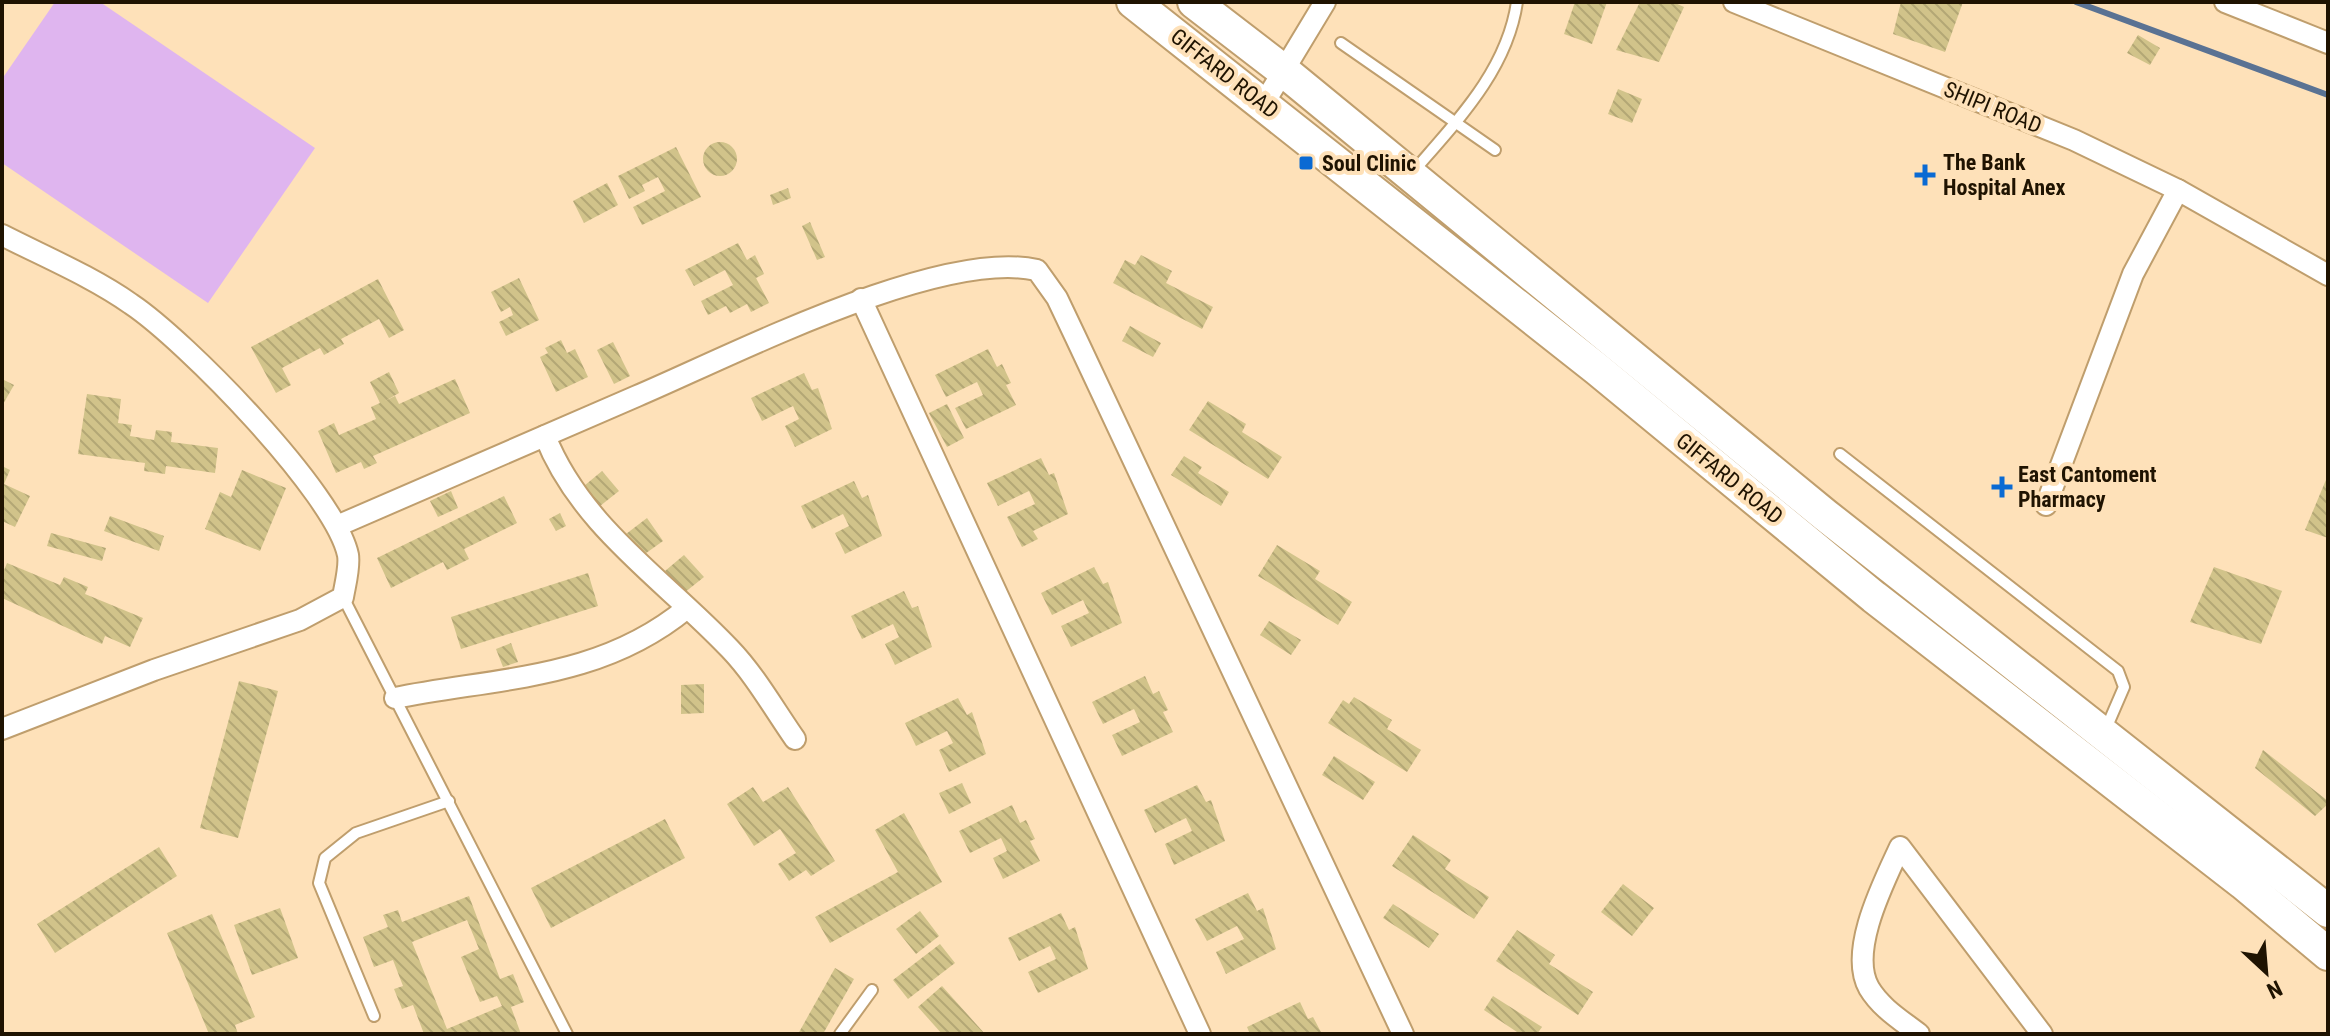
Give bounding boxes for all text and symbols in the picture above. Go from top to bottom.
street label: GIFFARD ROAD [1166,24,1284,123]
street label: SHIPI ROAD [1940,77,2045,138]
place label: The Bank Hospital Anex [1943,150,2066,200]
place label: Soul Clinic [1322,151,1416,176]
marker: Soul Clinic [1297,154,1315,172]
marker: The Bank Hospital Anex [1914,164,1936,186]
street label: GIFFARD ROAD [1671,428,1788,529]
place label: East Cantoment Pharmacy [2018,462,2157,512]
marker: East Cantoment Pharmacy [1993,478,2011,496]
north arrow [2226,932,2306,1012]
text: N [2263,975,2286,1004]

